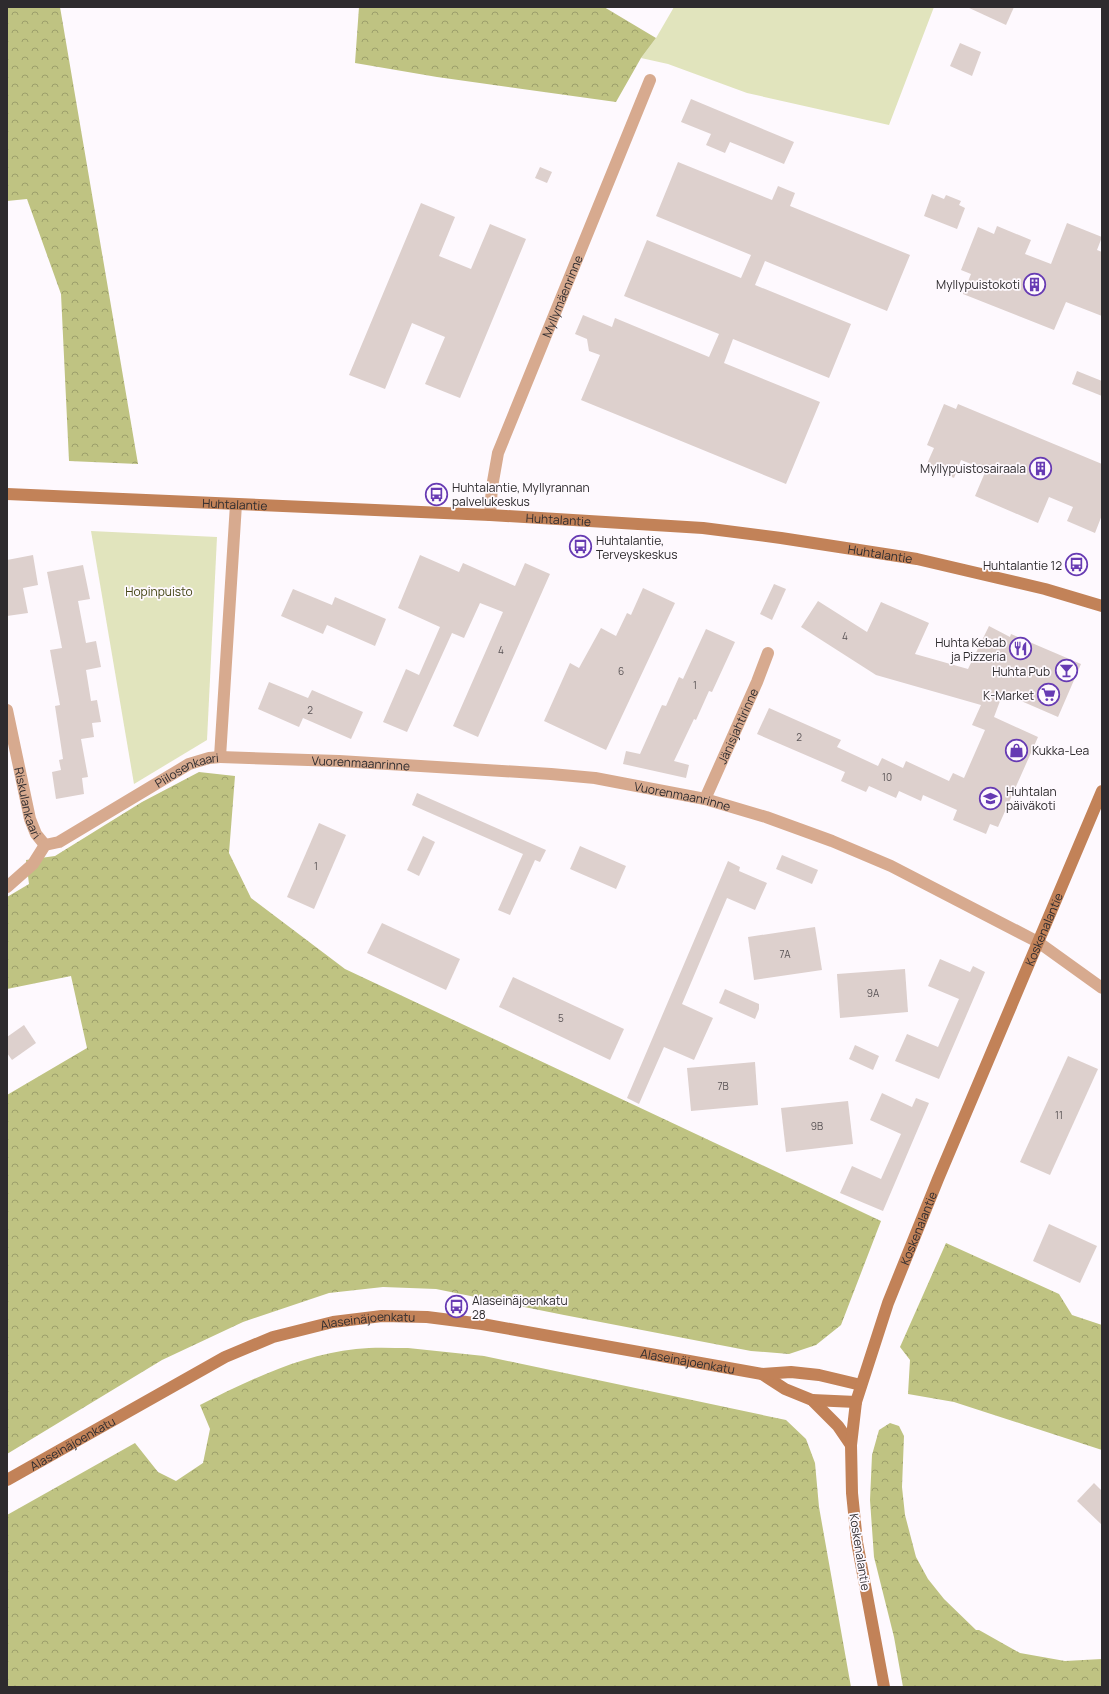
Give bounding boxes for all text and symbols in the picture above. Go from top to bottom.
street label: Myllymäenrinne [538,252,586,340]
building icon: Myllypuistokoti [1022,271,1048,297]
place label: Myllypuistokoti [936,276,1020,293]
building icon: Myllypuistosairaala [1028,455,1054,481]
place label: Myllypuistosairaala [920,460,1026,477]
place label: Huhtalantie, Myllyrannan palvelukeskus [452,479,590,510]
bus stop icon: Huhtalantie, Myllyrannan palvelukeskus [423,481,449,507]
street label: Huhtalantie [202,494,268,514]
street label: Huhtalantie [525,509,591,530]
place label: Huhtalantie, Terveyskeskus [596,532,677,563]
bus stop icon: Huhtalantie, Terveyskeskus [567,534,593,560]
street label: Huhtalantie [847,540,914,567]
bus stop icon: Huhtalantie 12 [1064,552,1090,578]
place label: Huhtalantie 12 [983,557,1062,574]
park label: Hopinpuisto [125,583,193,600]
house number: 4 [842,629,848,643]
place label: Huhta Kebab ja Pizzeria [935,634,1006,665]
restaurant icon: Huhta Kebab ja Pizzeria [1008,636,1034,662]
house number: 4 [498,643,504,657]
bar icon: Huhta Pub [1053,658,1079,684]
place label: Huhta Pub [992,663,1050,680]
house number: 6 [618,664,624,678]
house number: 1 [693,678,697,692]
supermarket icon: K-Market [1036,682,1062,708]
street label: Jänisjahtirinne [713,685,762,767]
place label: K-Market [983,687,1034,704]
house number: 2 [307,703,313,717]
house number: 2 [796,730,802,744]
shop icon: Kukka-Lea [1003,737,1029,763]
place label: Kukka-Lea [1032,742,1089,759]
street label: Piilosenkaari [151,749,219,791]
street label: Vuorenmaanrinne [311,752,411,774]
street label: Riskulankaari [11,766,45,842]
house number: 10 [882,770,892,784]
street label: Vuorenmaanrinne [633,777,733,815]
place label: Huhtalan päiväkoti [1006,783,1057,814]
school or university icon: Huhtalan päiväkoti [978,785,1004,811]
house number: 1 [314,859,318,873]
street label: Koskenalantie [1021,890,1067,968]
house number: 7A [780,947,791,961]
house number: 9A [867,986,880,1000]
house number: 5 [558,1011,564,1025]
house number: 7B [717,1079,729,1093]
house number: 11 [1055,1108,1063,1122]
house number: 9B [811,1119,823,1133]
street label: Koskenalantie [896,1189,941,1267]
place label: Alaseinäjoenkatu 28 [472,1292,568,1323]
bus stop icon: Alaseinäjoenkatu 28 [444,1294,470,1320]
street label: Alaseinäjoenkatu [318,1307,416,1333]
street label: Alaseinäjoenkatu [639,1344,736,1378]
street label: Alaseinäjoenkatu [26,1412,118,1474]
street label: Koskenalantie [846,1512,874,1592]

